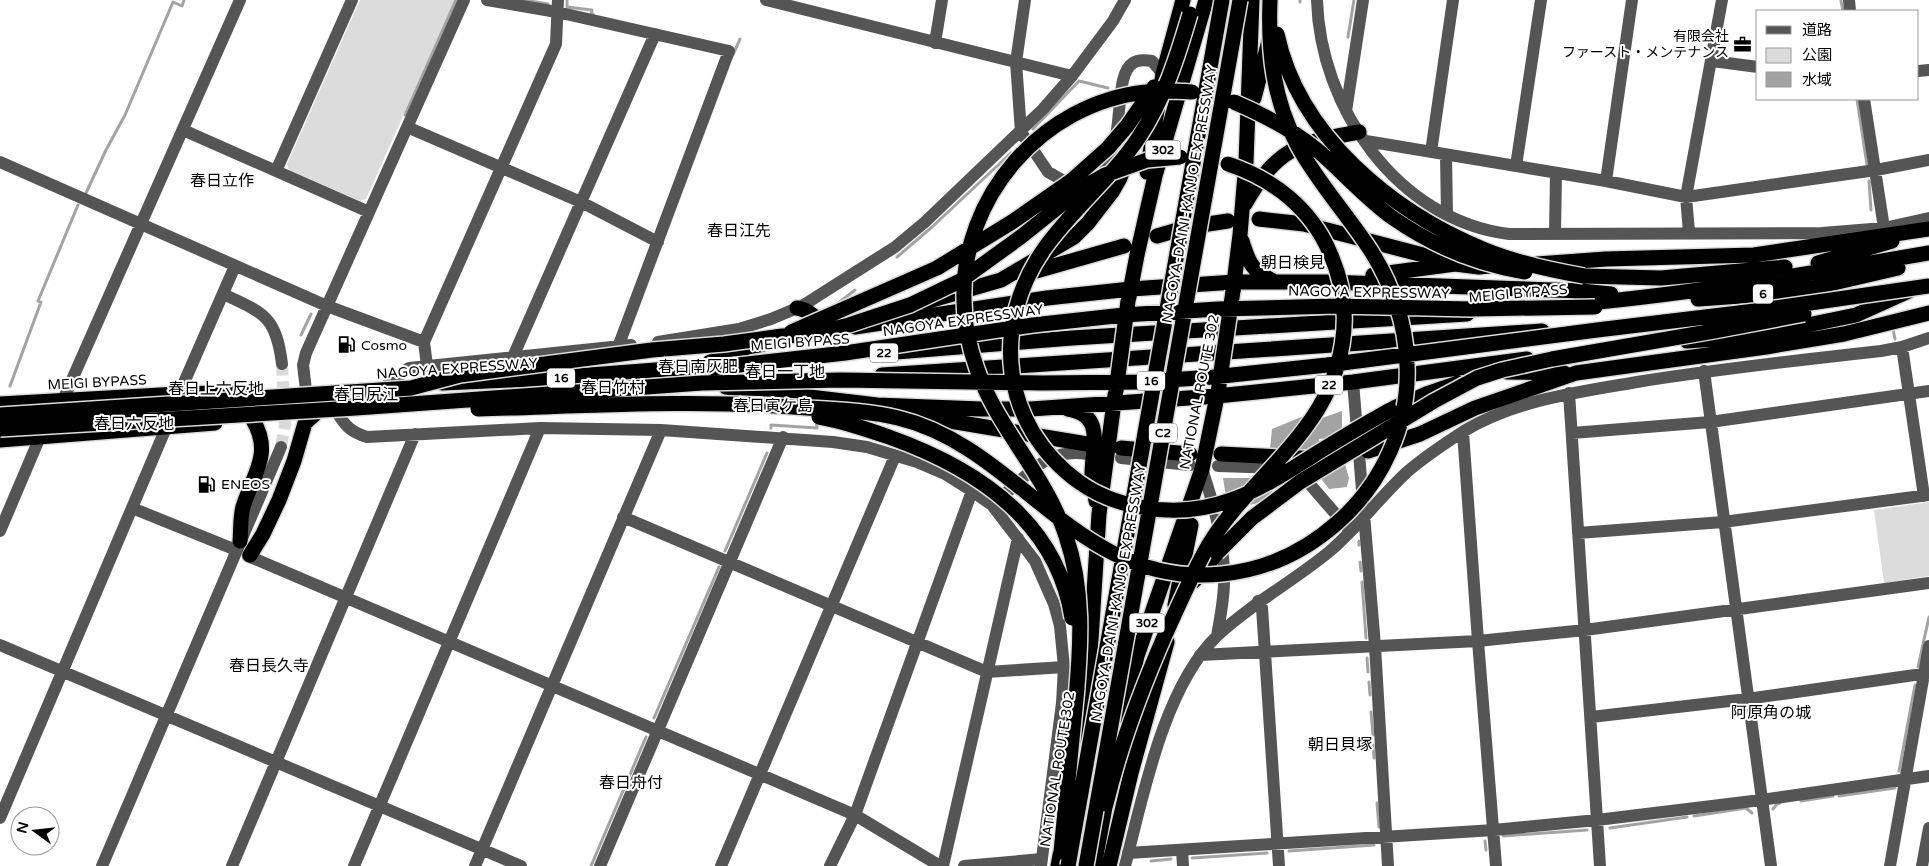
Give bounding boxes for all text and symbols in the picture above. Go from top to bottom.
legend [1756,10,1919,100]
text: 道路 [1802,21,1832,39]
place label: 有限会社 ファースト・メンテナンス [1562,28,1729,61]
office icon: 有限会社 ファースト・メンテナンス [1733,34,1753,54]
text: 公園 [1802,46,1832,64]
street label: NAGOYA-DAINI-KANJO EXPRESSWAY [1158,64,1221,324]
text: 水域 [1802,71,1832,89]
road number: 302 [1146,140,1180,160]
district label: 春日立作 [190,171,254,191]
district label: 春日江先 [707,221,771,241]
district label: 朝日検見 [1261,253,1325,273]
street label: MEIGI BYPASS [1468,281,1569,306]
street label: NAGOYA EXPRESSWAY [1288,283,1450,302]
road number: 6 [1753,284,1773,304]
street label: NAGOYA EXPRESSWAY [882,301,1044,340]
street label: NATIONAL ROUTE 302 [1176,313,1223,471]
street label: MEIGI BYPASS [750,331,851,354]
fuel station icon: Cosmo [337,335,357,355]
place label: Cosmo [361,337,407,354]
road number: 22 [870,343,898,362]
street label: NAGOYA EXPRESSWAY [376,354,538,383]
district label: 春日南灰肥 [658,357,738,377]
district label: 春日一丁地 [745,362,825,382]
road number: 16 [547,368,575,388]
street label: MEIGI BYPASS [47,371,147,394]
road number: 16 [1137,372,1165,391]
road number: 22 [1315,376,1343,394]
district label: 春日竹村 [581,378,645,398]
district label: 春日上六反地 [168,379,264,399]
district label: 春日尻江 [334,385,398,405]
district label: 春日寅ケ島 [733,396,813,416]
district label: 春日六反地 [94,414,174,434]
road number: C2 [1149,423,1177,442]
street label: NAGOYA-DAINI-KANJO EXPRESSWAY [1087,463,1150,723]
fuel station icon: ENEOS [197,474,217,494]
place label: ENEOS [221,476,270,493]
road number: 302 [1130,614,1164,632]
district label: 春日長久寺 [229,656,309,676]
street label: NATIONAL ROUTE 302 [1037,690,1078,848]
district label: 阿原角の城 [1731,703,1811,723]
district label: 朝日貝塚 [1308,735,1372,755]
district label: 春日舟付 [599,773,663,793]
north arrow [10,806,60,856]
text: N [13,820,33,835]

